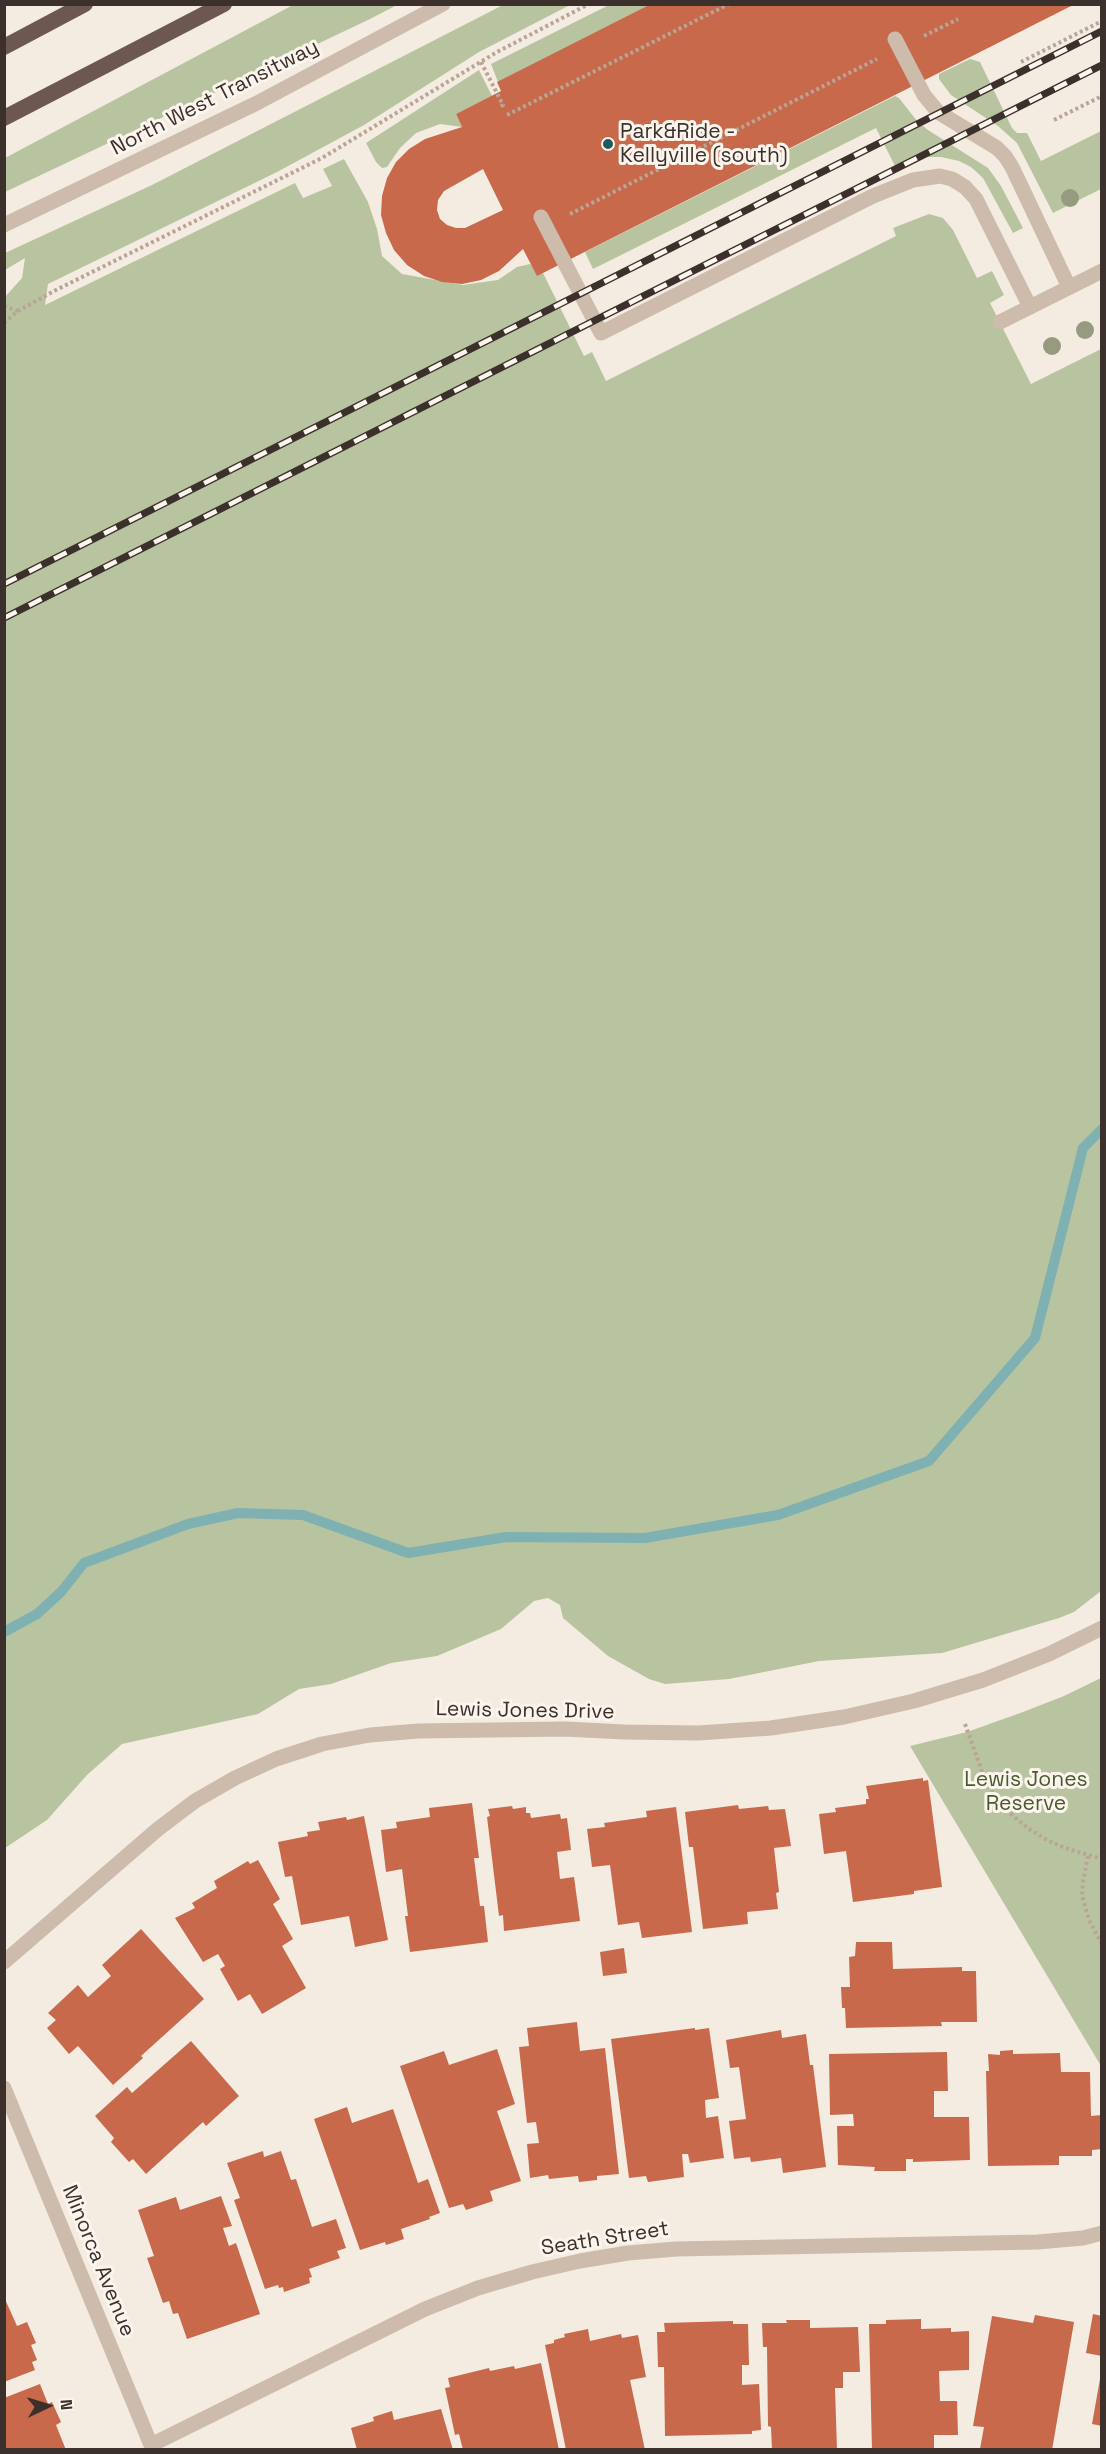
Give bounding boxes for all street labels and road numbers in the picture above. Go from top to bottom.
street label: North West Transitway [107,35,323,161]
street label: Lewis Jones Drive [435,1697,615,1725]
street label: Minorca Avenue [56,2182,140,2340]
street label: Seath Street [539,2216,671,2262]

